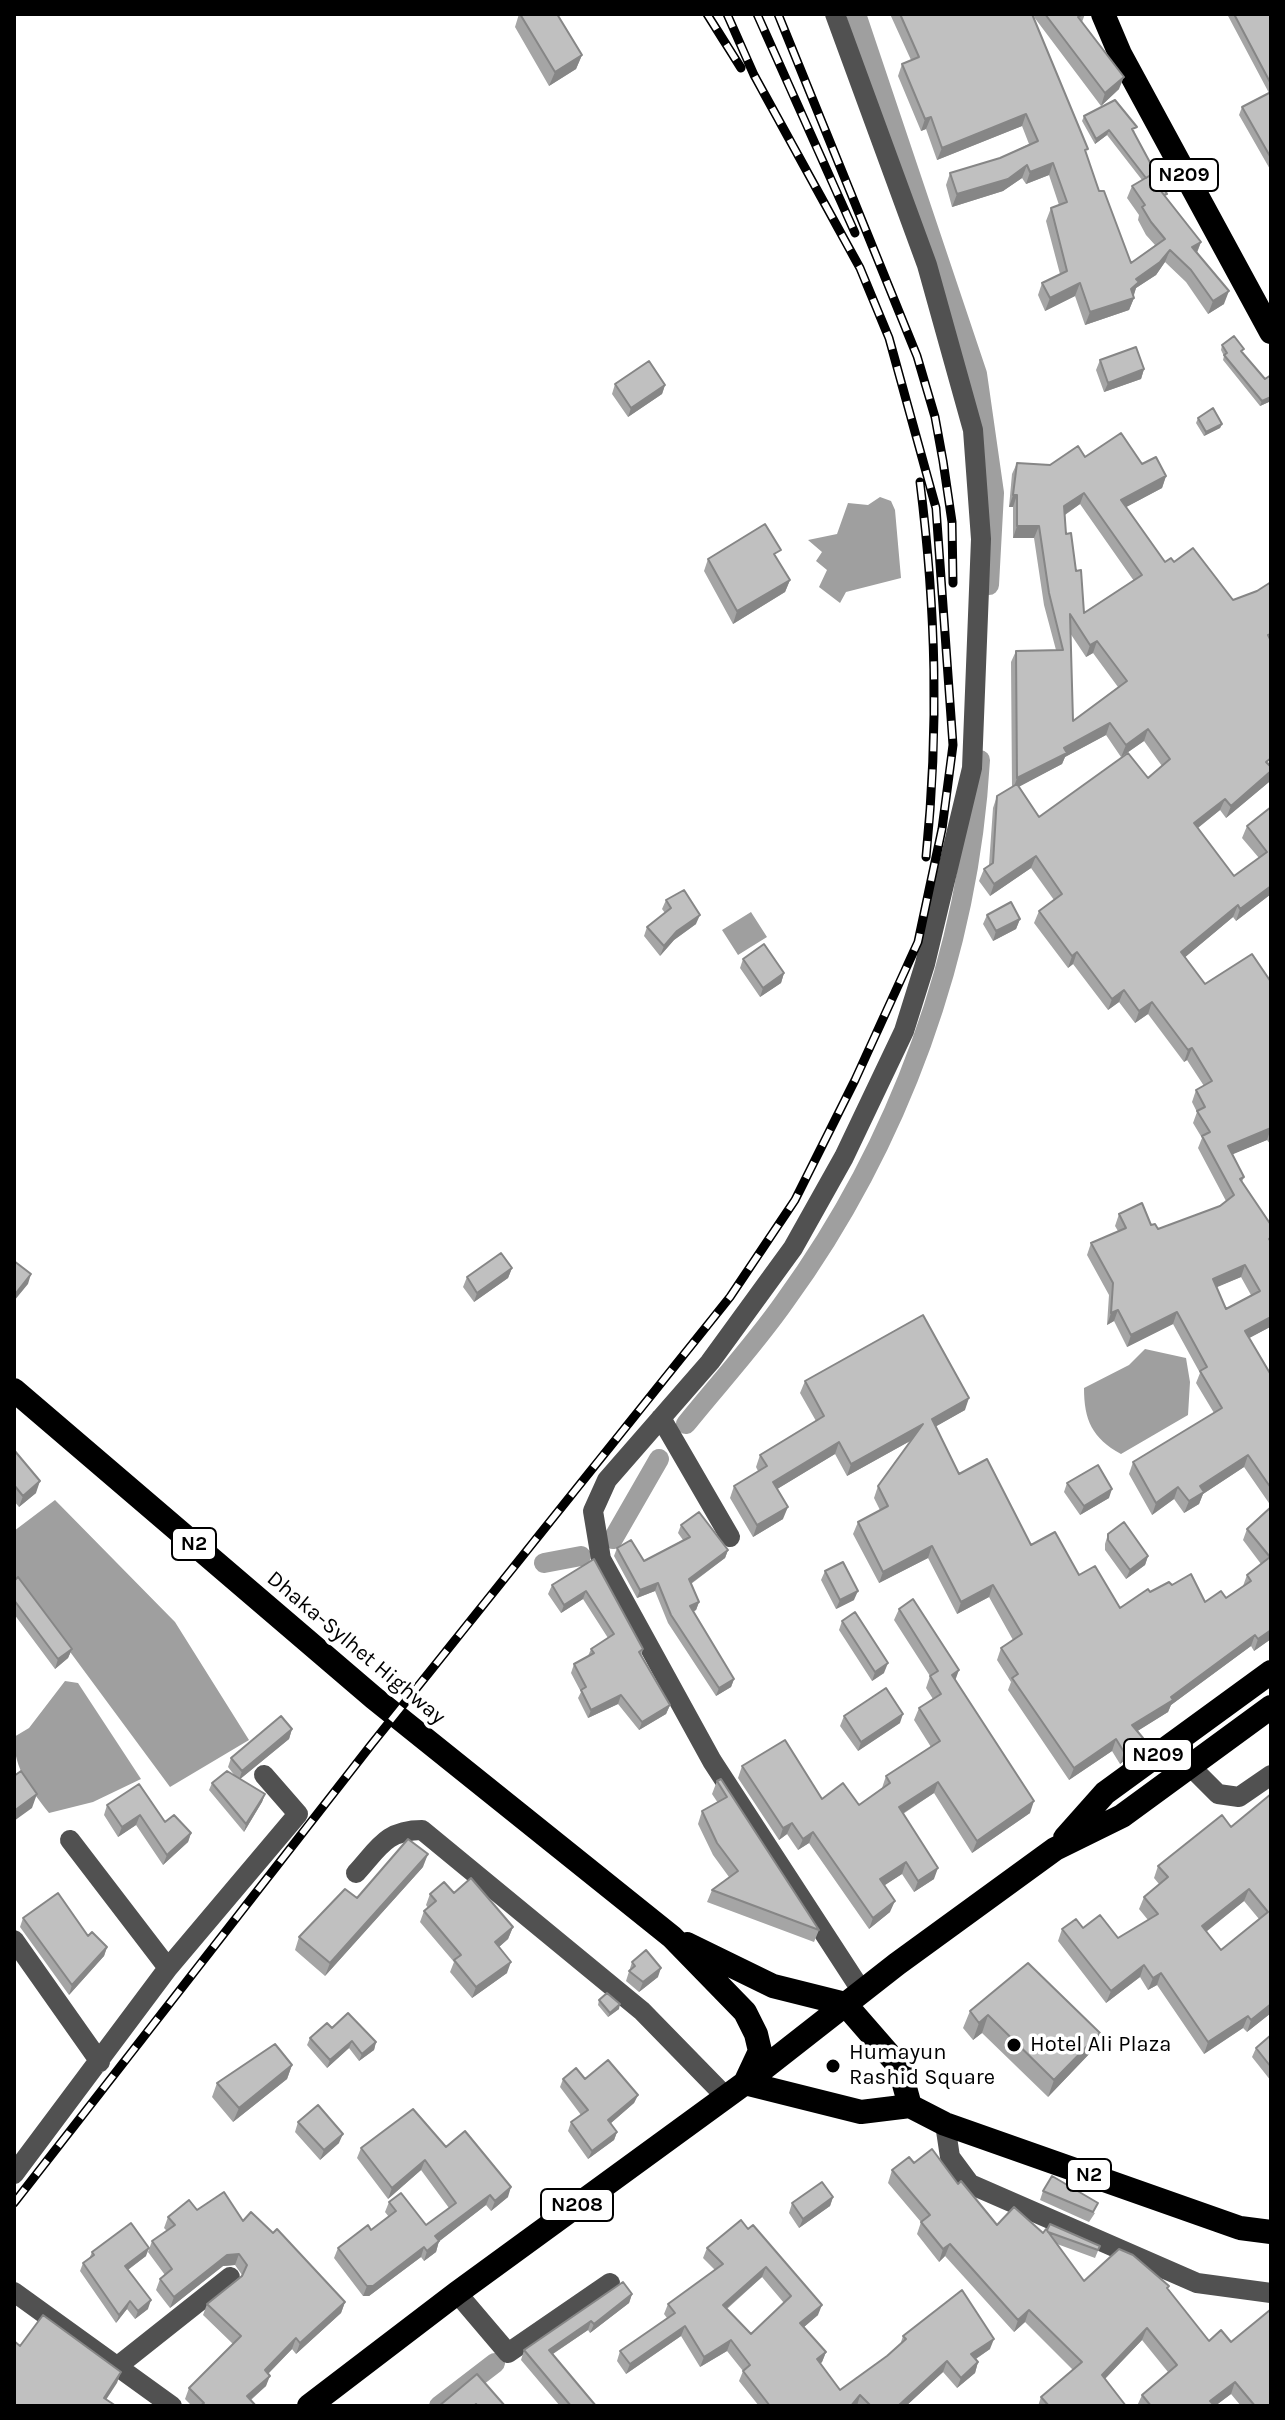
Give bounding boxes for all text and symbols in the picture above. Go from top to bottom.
road number: N209 [1150,159,1218,191]
road number: N2 [172,1528,216,1560]
street label: Dhaka-Sylhet Highway [261,1566,451,1730]
road number: N209 [1124,1739,1192,1771]
place label: Hotel Ali Plaza [1030,2032,1171,2058]
marker: Hotel Ali Plaza [1005,2036,1023,2054]
place label: Humayun Rashid Square [849,2040,995,2092]
marker: Humayun Rashid Square [824,2057,842,2075]
road number: N2 [1067,2159,1111,2191]
road number: N208 [541,2189,613,2221]

